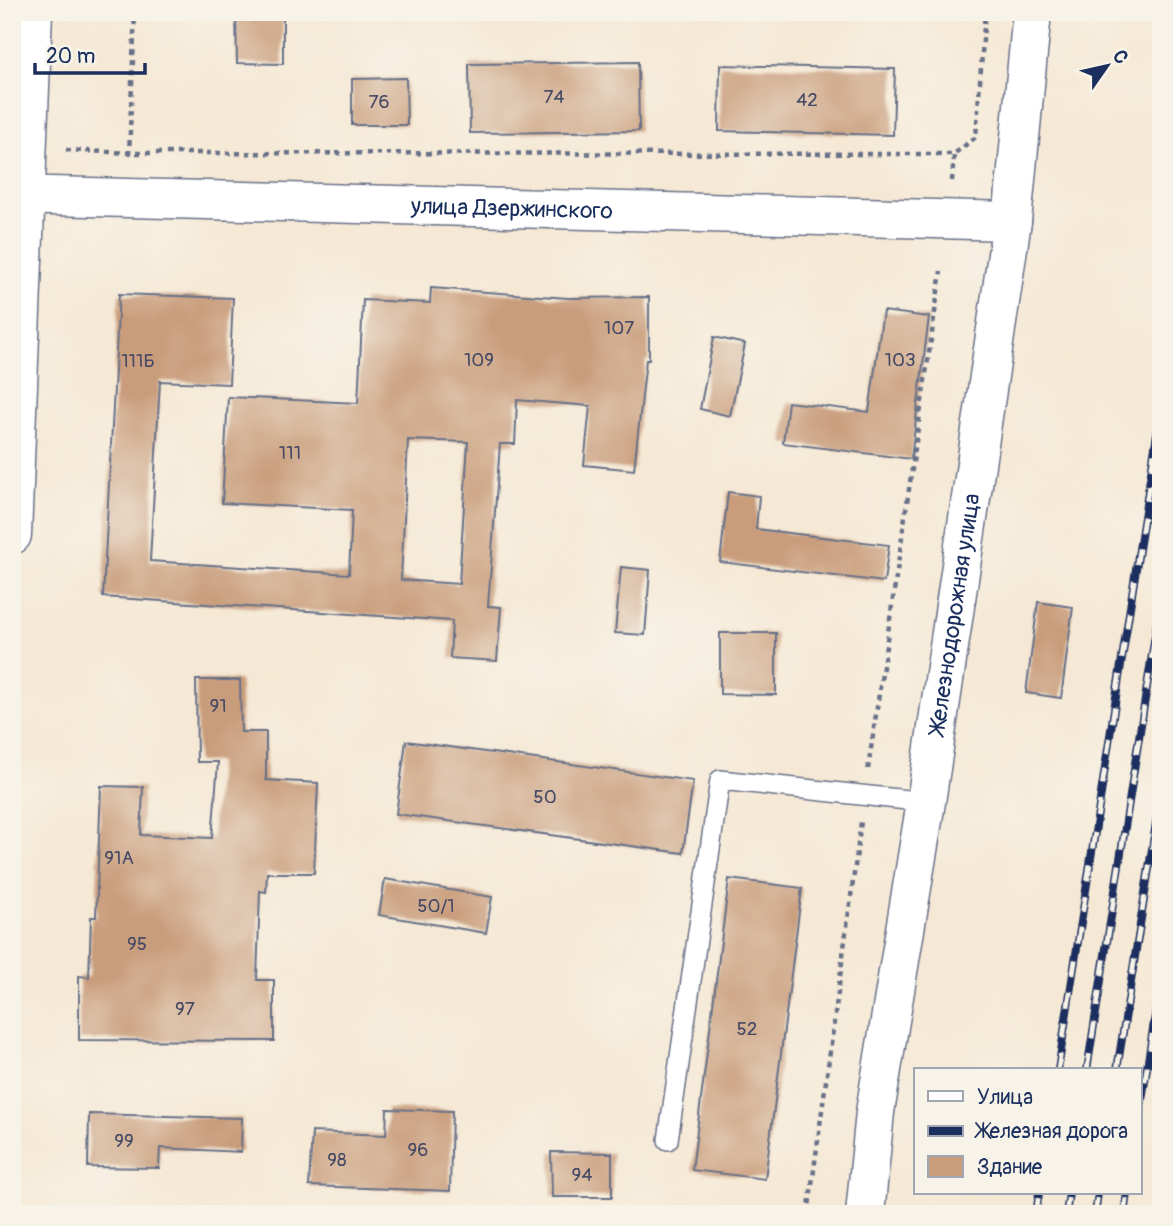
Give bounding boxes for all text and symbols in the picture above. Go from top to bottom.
scale bar [35,32,145,76]
north arrow [1072,32,1142,102]
text: 20 m [46,43,95,70]
text: С [1107,45,1134,69]
house number: 74 [543,85,565,109]
house number: 42 [796,88,818,112]
house number: 76 [368,90,390,114]
street label: улица Дзержинского [409,191,613,225]
house number: 107 [604,316,634,340]
house number: 109 [464,348,494,372]
house number: 103 [884,348,916,372]
house number: 111Б [121,349,155,373]
house number: 111 [279,441,301,465]
street label: Железнодорожная улица [921,491,986,739]
house number: 91 [209,694,227,718]
house number: 50 [533,785,557,809]
house number: 91А [104,846,134,870]
house number: 50/1 [417,894,455,918]
house number: 95 [127,932,147,956]
house number: 97 [175,997,195,1021]
house number: 52 [737,1017,757,1041]
legend [914,1068,1142,1194]
text: Улица [977,1084,1033,1111]
text: Железная дорога [974,1118,1128,1145]
house number: 99 [114,1129,134,1153]
house number: 96 [408,1138,428,1162]
house number: 98 [327,1148,347,1172]
text: Здание [977,1154,1043,1181]
house number: 94 [572,1163,592,1187]

